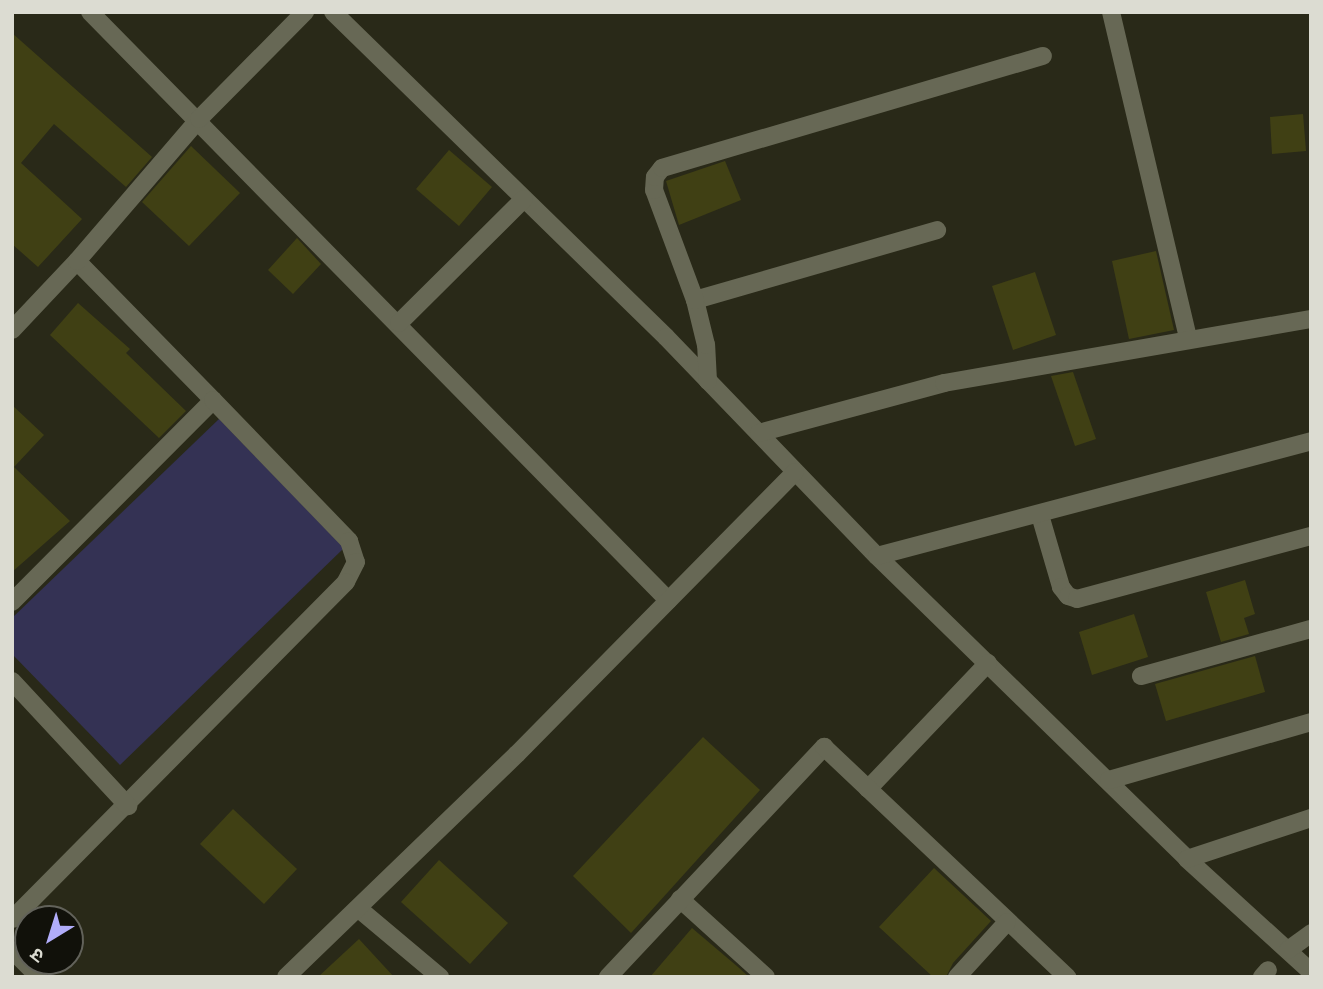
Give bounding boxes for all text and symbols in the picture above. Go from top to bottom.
north arrow [14,905,84,975]
text: उ [26,942,49,968]

